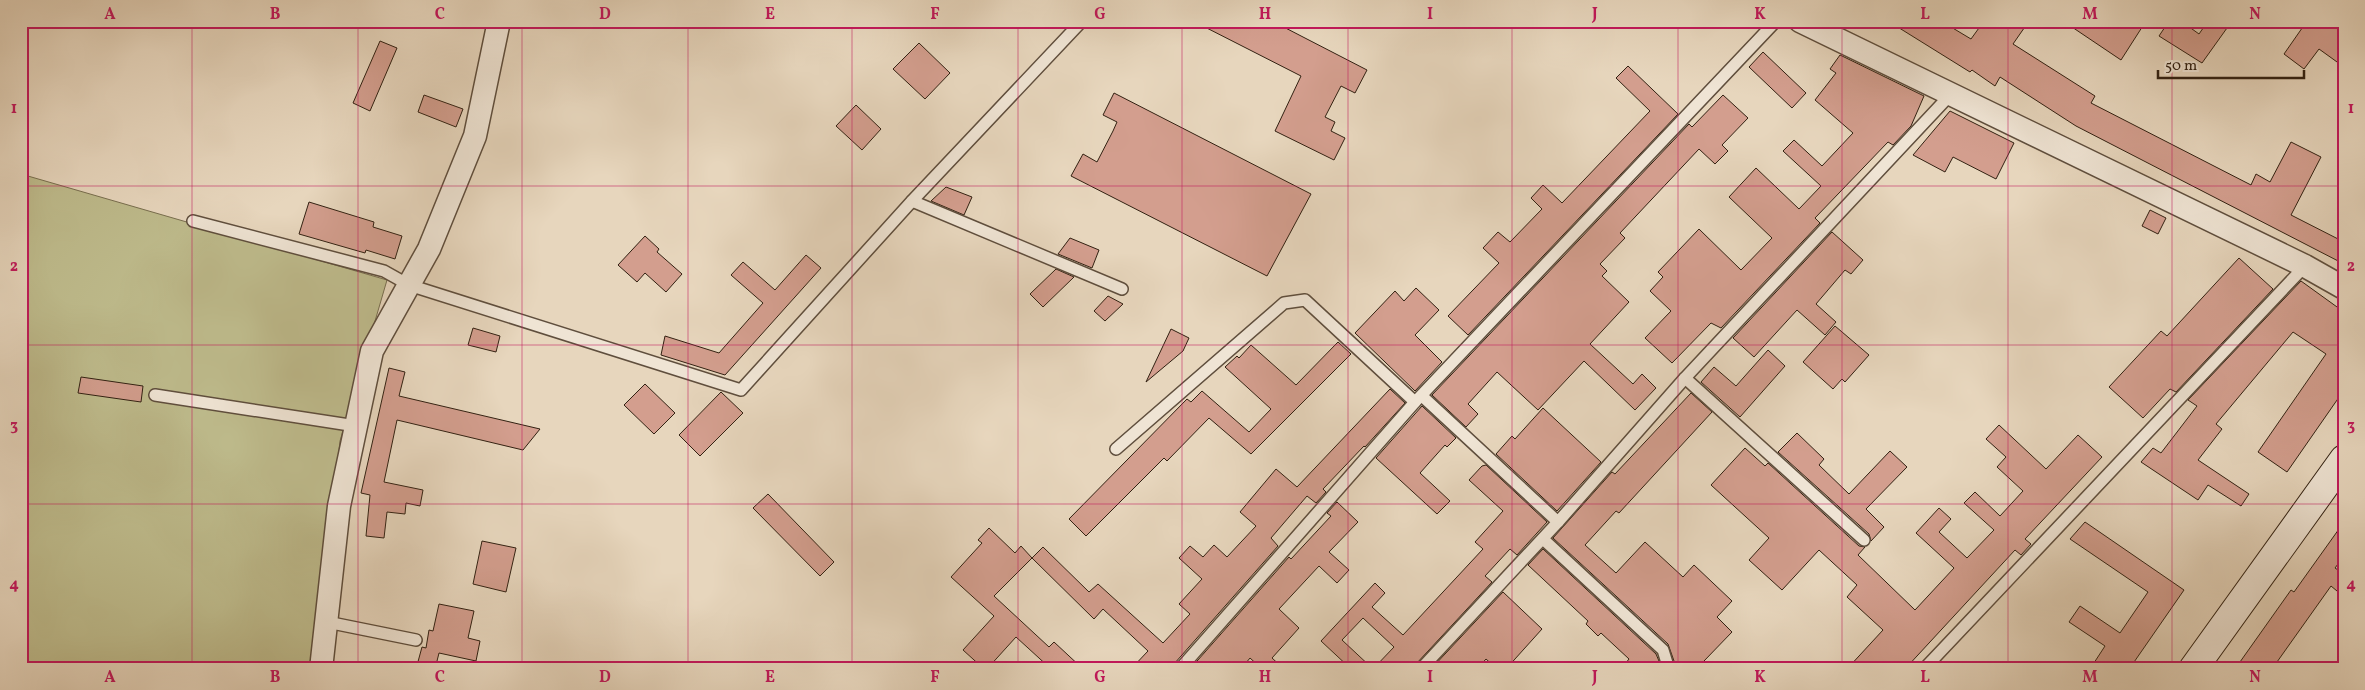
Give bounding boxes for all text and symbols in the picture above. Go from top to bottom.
text: A [104,4,116,26]
text: B [270,4,281,26]
text: C [435,4,445,26]
text: D [599,4,611,26]
text: E [765,4,775,26]
text: F [930,4,940,26]
text: G [1094,4,1106,26]
text: H [1259,4,1271,26]
text: I [1427,4,1433,26]
text: J [1591,4,1598,26]
text: K [1754,4,1766,26]
text: L [1920,4,1930,26]
text: M [2082,4,2098,26]
text: N [2249,4,2261,26]
scale bar [2158,48,2304,80]
text: 50 m [2165,56,2197,77]
text: 1 [11,98,17,120]
text: 1 [2348,98,2354,120]
text: 2 [10,256,18,278]
text: 2 [2347,256,2355,278]
text: 3 [10,415,18,437]
text: 3 [2347,415,2355,437]
text: 4 [9,574,19,596]
text: 4 [2346,574,2356,596]
text: A [104,667,116,689]
text: B [270,667,281,689]
text: C [435,667,445,689]
text: D [599,667,611,689]
text: E [765,667,775,689]
text: F [930,667,940,689]
text: G [1094,667,1106,689]
text: H [1259,667,1271,689]
text: I [1427,667,1433,689]
text: J [1591,667,1598,689]
text: K [1754,667,1766,689]
text: L [1920,667,1930,689]
text: M [2082,667,2098,689]
text: N [2249,667,2261,689]

